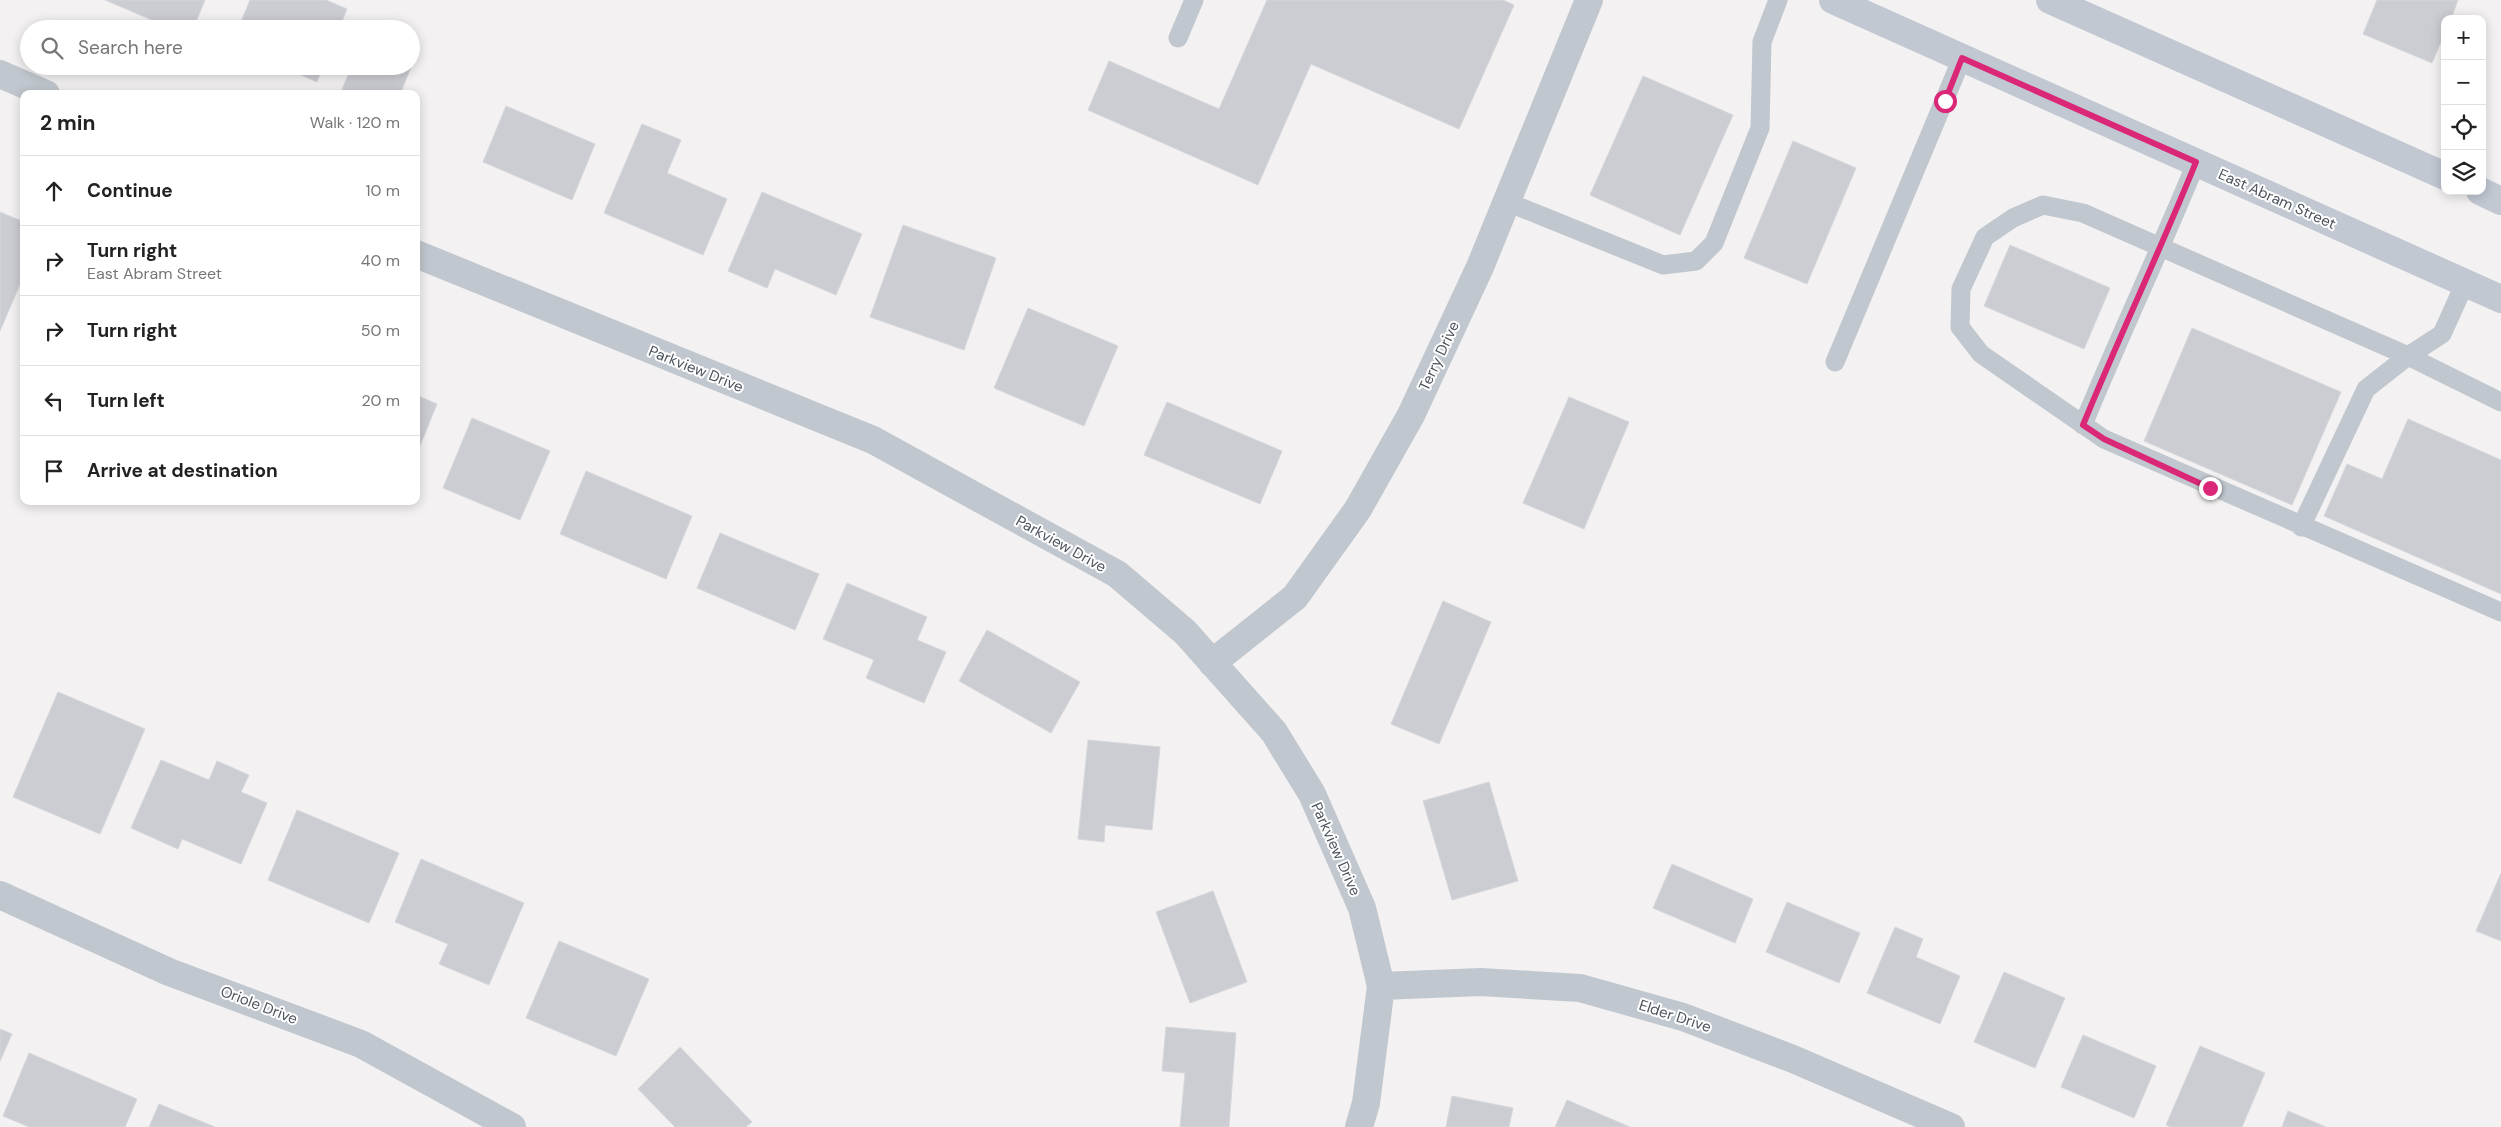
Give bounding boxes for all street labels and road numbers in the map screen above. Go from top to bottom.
street label: East Abram Street [2215,164,2339,234]
street label: Terry Drive [1414,318,1464,394]
street label: Parkview Drive [646,341,746,397]
street label: Parkview Drive [1012,511,1110,577]
street label: Parkview Drive [1306,799,1366,899]
street label: Oriole Drive [218,981,300,1029]
street label: Elder Drive [1636,995,1714,1037]

